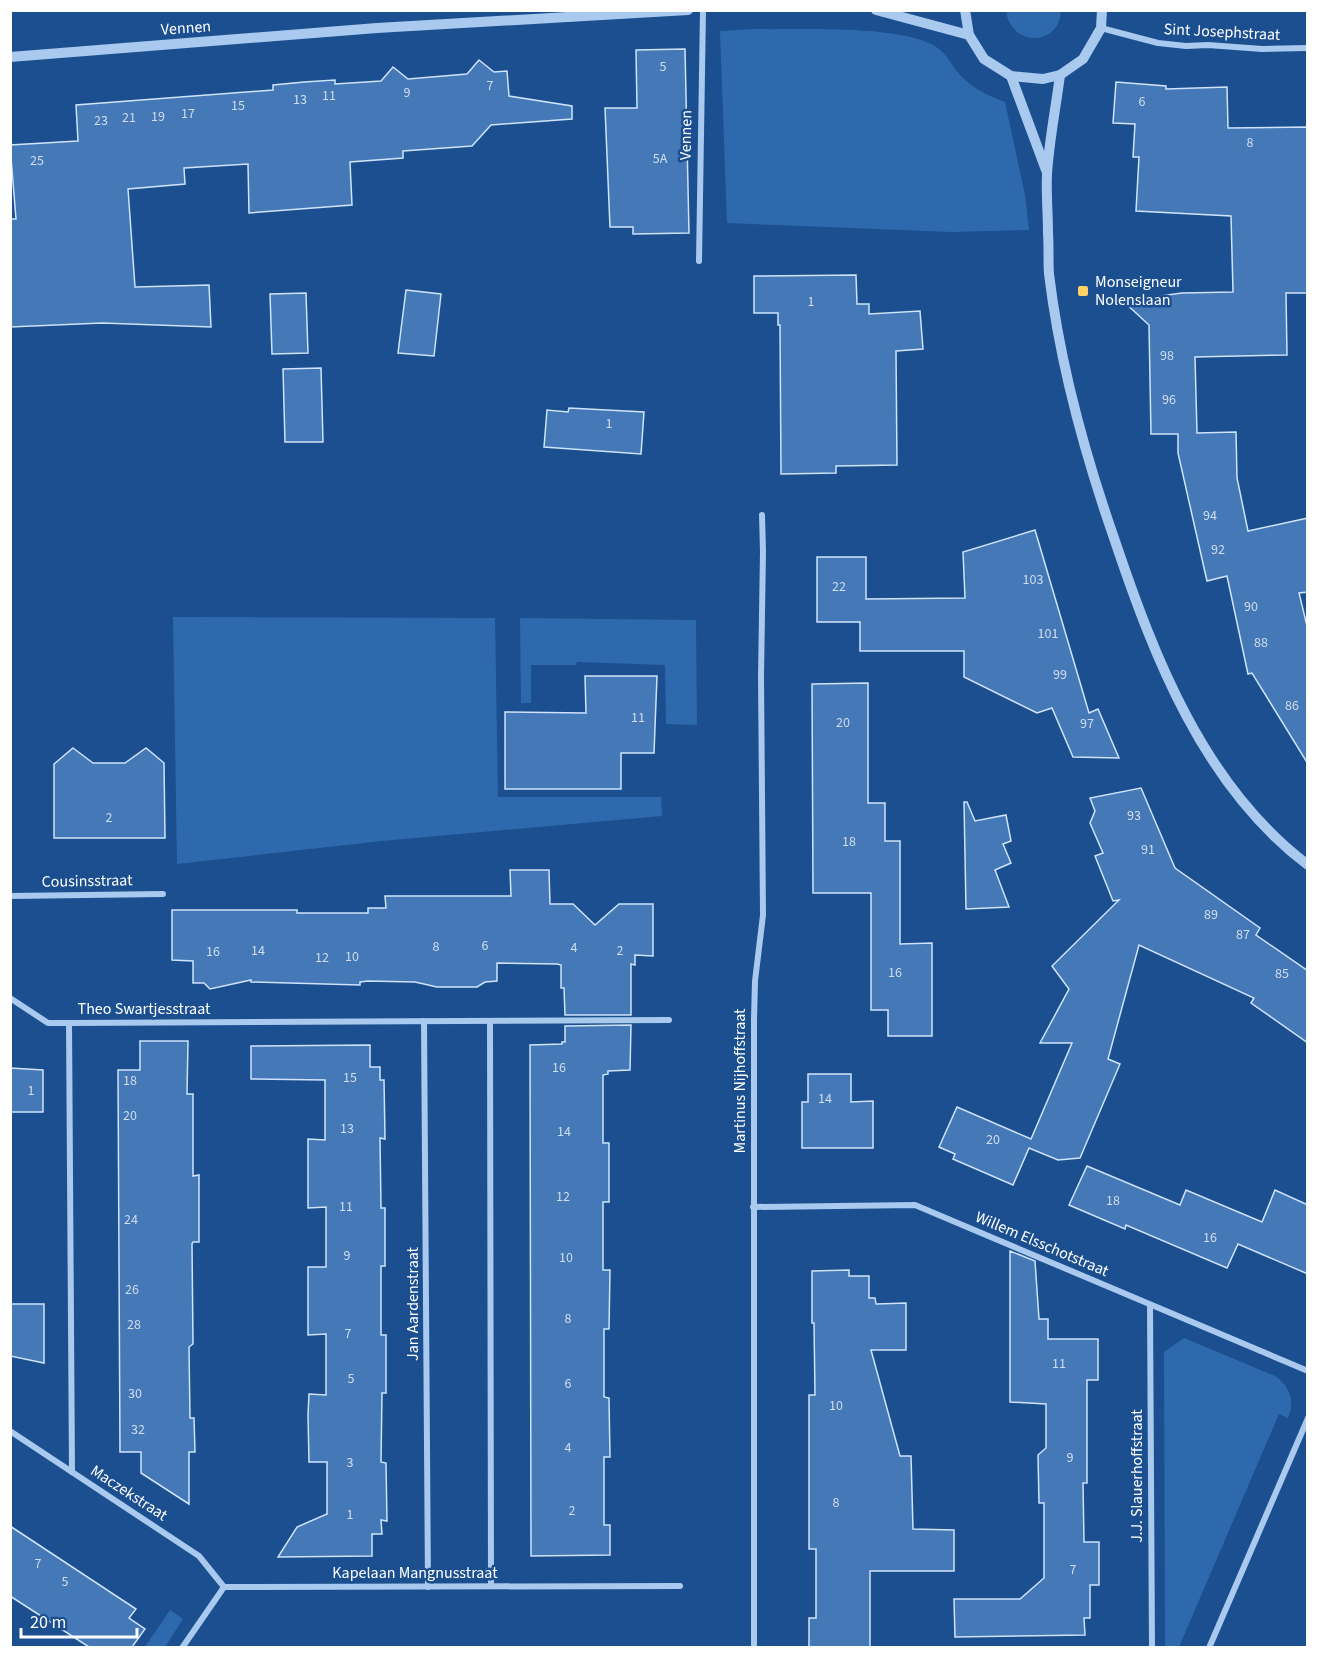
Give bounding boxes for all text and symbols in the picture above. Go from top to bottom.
street label: Vennen [160,15,212,41]
street label: Sint Josephstraat [1163,18,1281,46]
house number: 5 [660,57,667,77]
house number: 7 [487,76,494,96]
house number: 9 [404,83,411,103]
house number: 11 [322,86,336,106]
house number: 13 [293,90,307,110]
house number: 6 [1139,92,1146,112]
house number: 15 [231,96,245,116]
house number: 17 [181,104,195,124]
house number: 19 [151,107,165,127]
house number: 21 [122,108,136,128]
street label: Vennen [675,110,697,160]
house number: 23 [94,111,108,131]
house number: 8 [1247,133,1254,153]
house number: 5A [653,149,668,169]
house number: 25 [30,151,44,171]
place label: Monseigneur Nolenslaan [1095,271,1182,311]
marker: Monseigneur Nolenslaan [1076,284,1090,298]
house number: 1 [808,292,815,312]
house number: 98 [1160,346,1174,366]
house number: 96 [1162,390,1176,410]
house number: 1 [606,414,613,434]
house number: 94 [1203,506,1217,526]
house number: 92 [1211,540,1225,560]
house number: 103 [1023,570,1043,590]
house number: 22 [832,577,846,597]
house number: 90 [1244,597,1258,617]
house number: 101 [1038,624,1058,644]
house number: 88 [1254,633,1268,653]
house number: 99 [1053,665,1067,685]
house number: 86 [1285,696,1299,716]
house number: 11 [631,708,645,728]
house number: 20 [836,713,850,733]
house number: 97 [1080,714,1094,734]
house number: 93 [1127,806,1141,826]
house number: 2 [106,808,113,828]
house number: 18 [842,832,856,852]
house number: 91 [1141,840,1155,860]
street label: Cousinsstraat [41,869,133,893]
house number: 89 [1204,905,1218,925]
house number: 87 [1236,925,1250,945]
house number: 6 [482,936,489,956]
house number: 8 [433,937,440,957]
house number: 4 [571,938,578,958]
house number: 14 [251,941,265,961]
house number: 2 [617,941,624,961]
house number: 16 [206,942,220,962]
house number: 10 [345,947,359,967]
house number: 12 [315,948,329,968]
house number: 16 [888,963,902,983]
house number: 85 [1275,964,1289,984]
street label: Theo Swartjesstraat [78,998,211,1020]
street label: Martinus Nijhoffstraat [729,1008,751,1154]
house number: 16 [552,1058,566,1078]
house number: 15 [343,1068,357,1088]
house number: 18 [123,1071,137,1091]
house number: 1 [28,1081,35,1101]
house number: 14 [818,1089,832,1109]
house number: 20 [123,1106,137,1126]
house number: 13 [340,1119,354,1139]
house number: 14 [557,1122,571,1142]
house number: 20 [986,1130,1000,1150]
house number: 12 [556,1187,570,1207]
house number: 18 [1106,1191,1120,1211]
house number: 11 [339,1197,353,1217]
street label: Willem Elsschotstraat [972,1206,1113,1282]
house number: 24 [124,1210,138,1230]
house number: 16 [1203,1228,1217,1248]
house number: 9 [344,1246,351,1266]
street label: Jan Aardenstraat [402,1246,424,1361]
house number: 10 [559,1248,573,1268]
house number: 26 [125,1280,139,1300]
house number: 8 [565,1309,572,1329]
house number: 28 [127,1315,141,1335]
house number: 7 [345,1324,352,1344]
house number: 11 [1052,1354,1066,1374]
house number: 5 [348,1369,355,1389]
house number: 6 [565,1374,572,1394]
house number: 30 [128,1384,142,1404]
house number: 10 [829,1396,843,1416]
street label: J.J. Slauerhoffstraat [1126,1409,1148,1543]
house number: 32 [131,1420,145,1440]
house number: 4 [565,1438,572,1458]
house number: 9 [1067,1448,1074,1468]
house number: 3 [347,1453,354,1473]
street label: Maczekstraat [86,1460,172,1526]
house number: 8 [833,1493,840,1513]
house number: 2 [569,1501,576,1521]
house number: 1 [347,1505,354,1525]
house number: 7 [35,1554,42,1574]
house number: 7 [1070,1560,1077,1580]
street label: Kapelaan Mangnusstraat [332,1562,498,1584]
house number: 5 [62,1572,69,1592]
scale bar [21,1601,136,1639]
text: 20 m [30,1610,66,1635]

